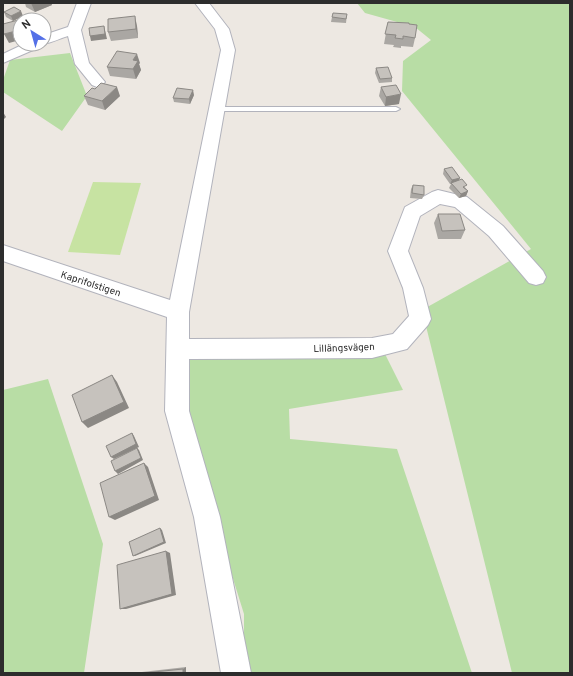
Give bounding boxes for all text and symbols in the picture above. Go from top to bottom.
north arrow [12,12,52,52]
text: N [19,17,34,33]
street label: Kaprifolstigen [59,269,122,300]
street label: Lillängsvägen [313,341,375,356]

